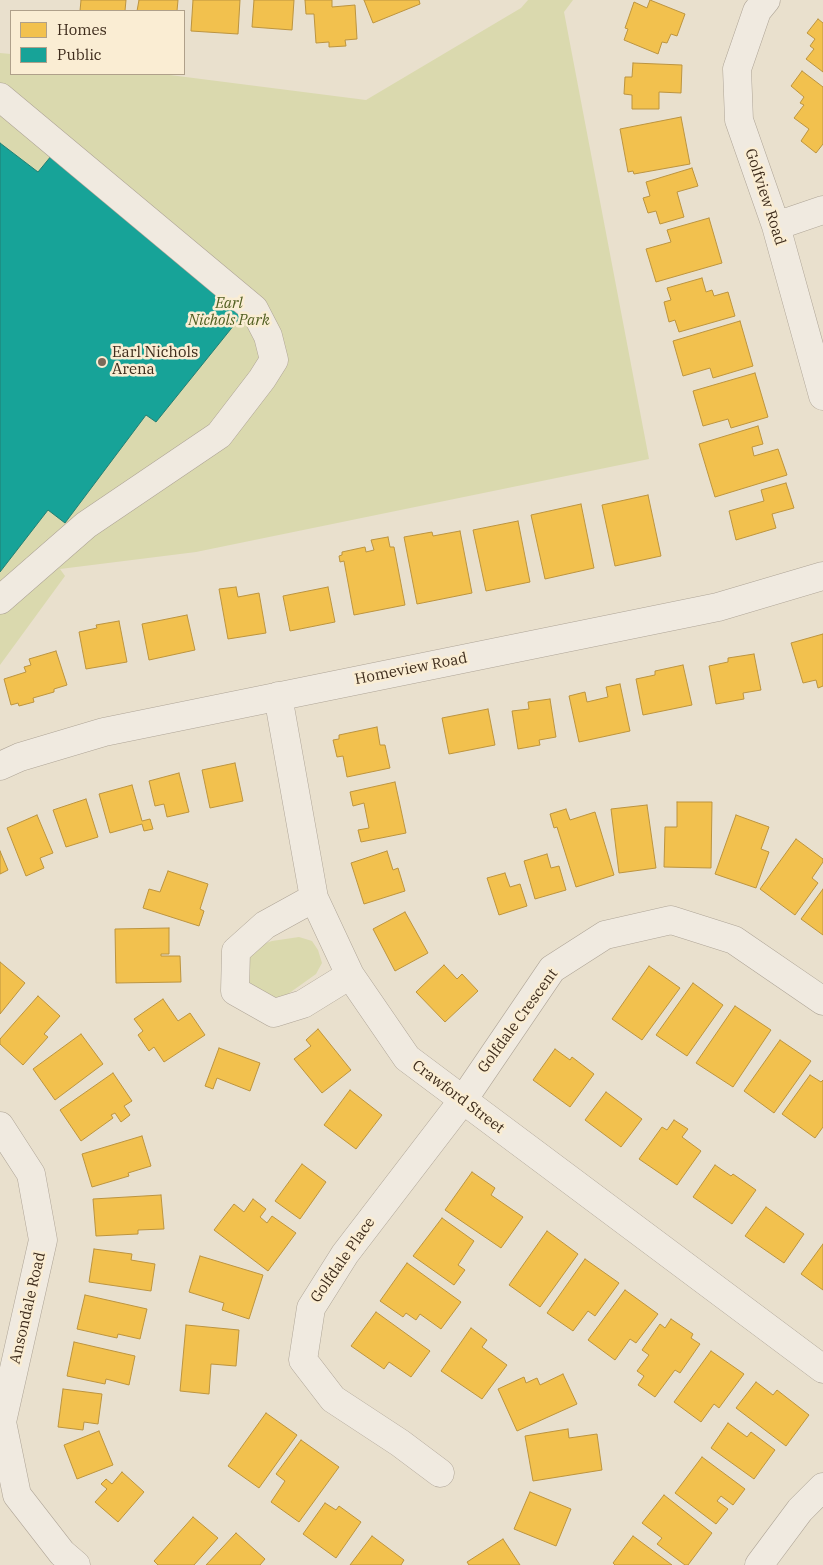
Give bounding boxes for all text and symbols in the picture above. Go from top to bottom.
legend [10,10,185,75]
text: Homes [57,20,107,39]
text: Public [57,45,102,64]
street label: Golfview Road [741,146,789,248]
park label: Earl Nichols Park [188,295,270,330]
place label: Earl Nichols Arena [112,344,198,379]
marker: Earl Nichols Arena [96,356,108,368]
street label: Homeview Road [353,649,469,689]
street label: Golfdale Crescent [474,965,562,1077]
street label: Crawford Street [408,1056,508,1138]
street label: Golfdale Place [307,1214,379,1306]
street label: Ansondale Road [6,1250,50,1366]

